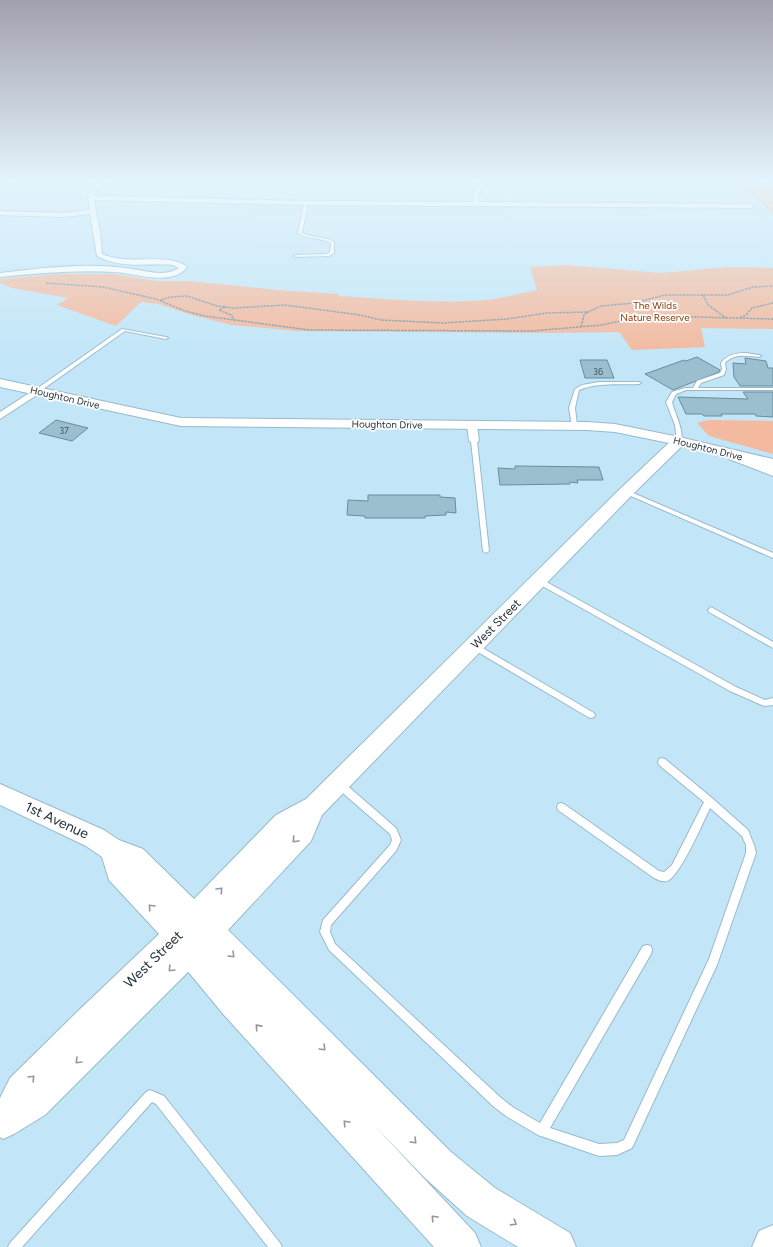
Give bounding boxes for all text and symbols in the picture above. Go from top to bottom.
park label: The Wilds Nature Reserve [620,299,690,324]
house number: 36 [593,366,603,377]
street label: Houghton Drive [29,383,101,412]
street label: Houghton Drive [351,417,423,432]
house number: 37 [59,425,69,436]
street label: Houghton Drive [672,434,744,464]
street label: West Street [468,596,524,652]
street label: 1st Avenue [22,798,92,843]
one-way arrow [292,835,300,843]
one-way arrow [216,887,223,894]
one-way arrow [148,904,156,912]
street label: West Street [120,927,186,992]
one-way arrow [227,950,235,958]
one-way arrow [168,965,176,972]
one-way arrow [256,1025,263,1032]
one-way arrow [318,1043,326,1051]
one-way arrow [75,1056,83,1064]
one-way arrow [27,1075,35,1083]
one-way arrow [343,1120,351,1128]
one-way arrow [409,1136,417,1144]
one-way arrow [432,1216,439,1223]
one-way arrow [510,1218,517,1226]

